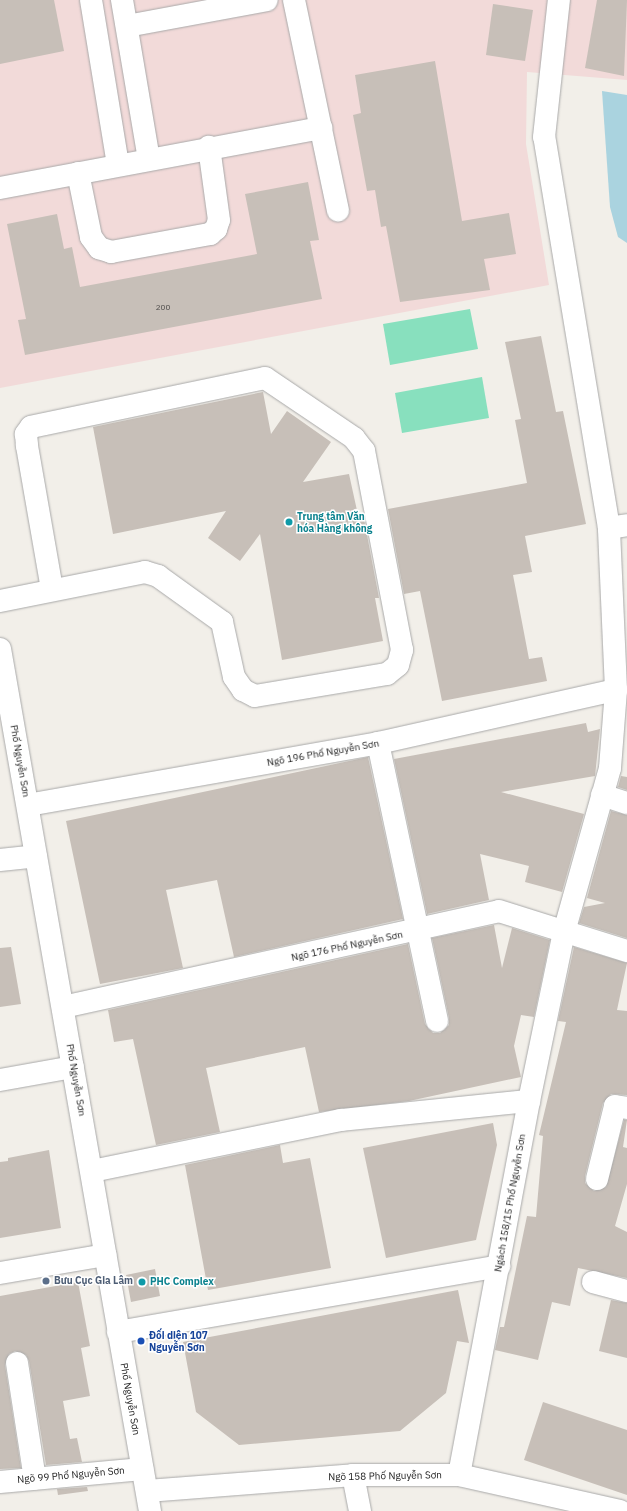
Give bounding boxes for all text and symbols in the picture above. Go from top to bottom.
house number: 200 [156,303,170,313]
place label: Trung tâm Văn hóa Hàng không [297,510,372,534]
marker: Trung tâm Văn hóa Hàng không [284,517,294,527]
street label: Phố Nguyễn Sơn [8,724,32,798]
street label: Ngõ 196 Phố Nguyễn Sơn [266,737,380,769]
street label: Ngõ 176 Phố Nguyễn Sơn [290,928,404,964]
street label: Phố Nguyễn Sơn [64,1043,88,1117]
street label: Ngách 158/15 Phố Nguyễn Sơn [492,1133,528,1273]
place label: Bưu Cục Gia Lâm [54,1275,133,1287]
marker: Bưu Cục Gia Lâm [41,1276,51,1286]
place label: PHC Complex [150,1276,214,1288]
marker: PHC Complex [137,1277,147,1287]
place label: Đối diện 107 Nguyễn Sơn [149,1329,208,1352]
marker: Đối diện 107 Nguyễn Sơn [136,1336,146,1346]
street label: Phố Nguyễn Sơn [118,1362,142,1436]
street label: Ngõ 99 Phố Nguyễn Sơn [17,1464,125,1486]
street label: Ngõ 158 Phố Nguyễn Sơn [328,1469,442,1483]

